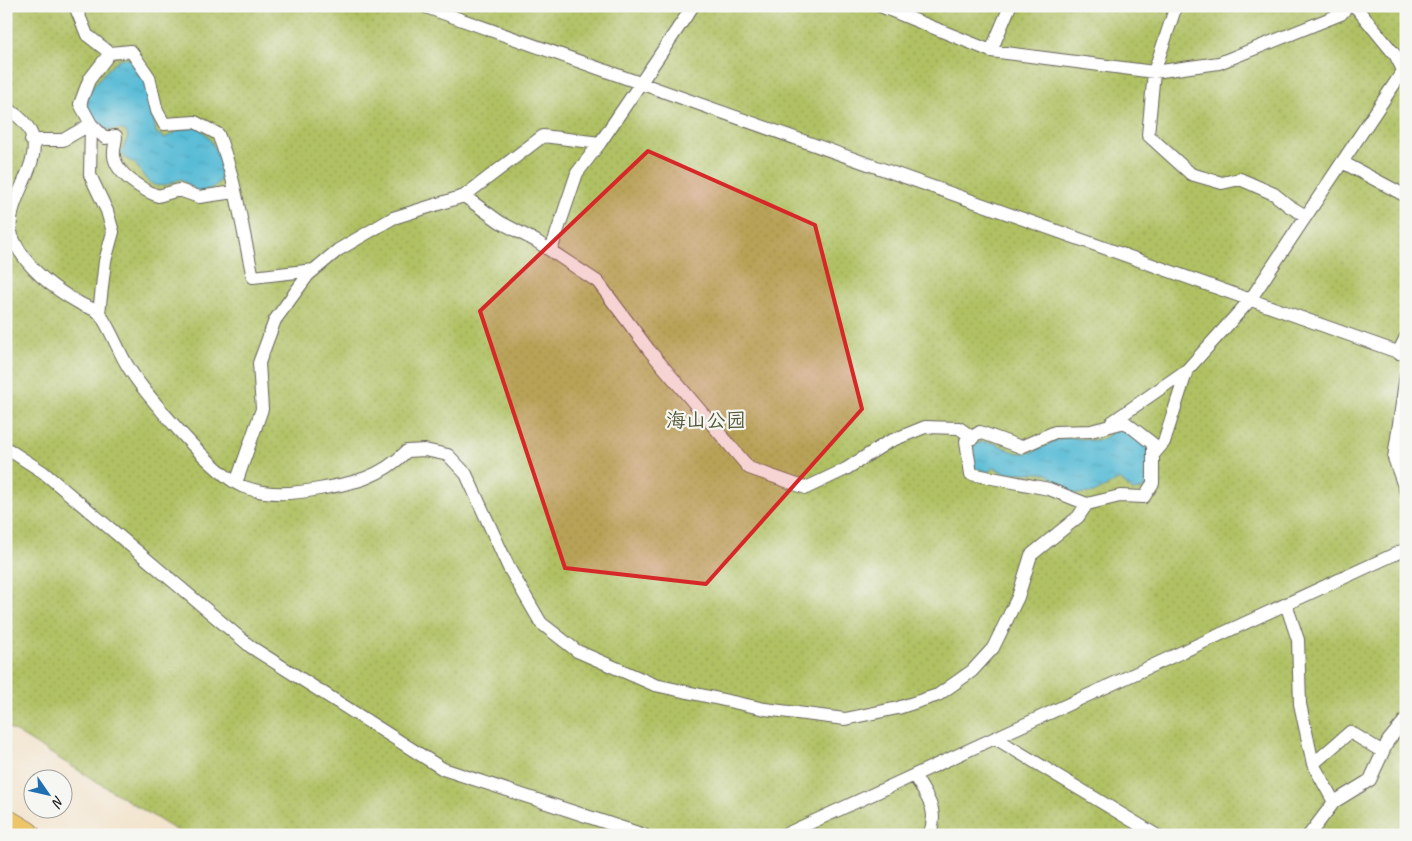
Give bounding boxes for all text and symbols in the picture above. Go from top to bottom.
park label: 海山公园 [666,408,746,433]
north arrow [22,768,72,818]
text: N [48,793,68,811]

